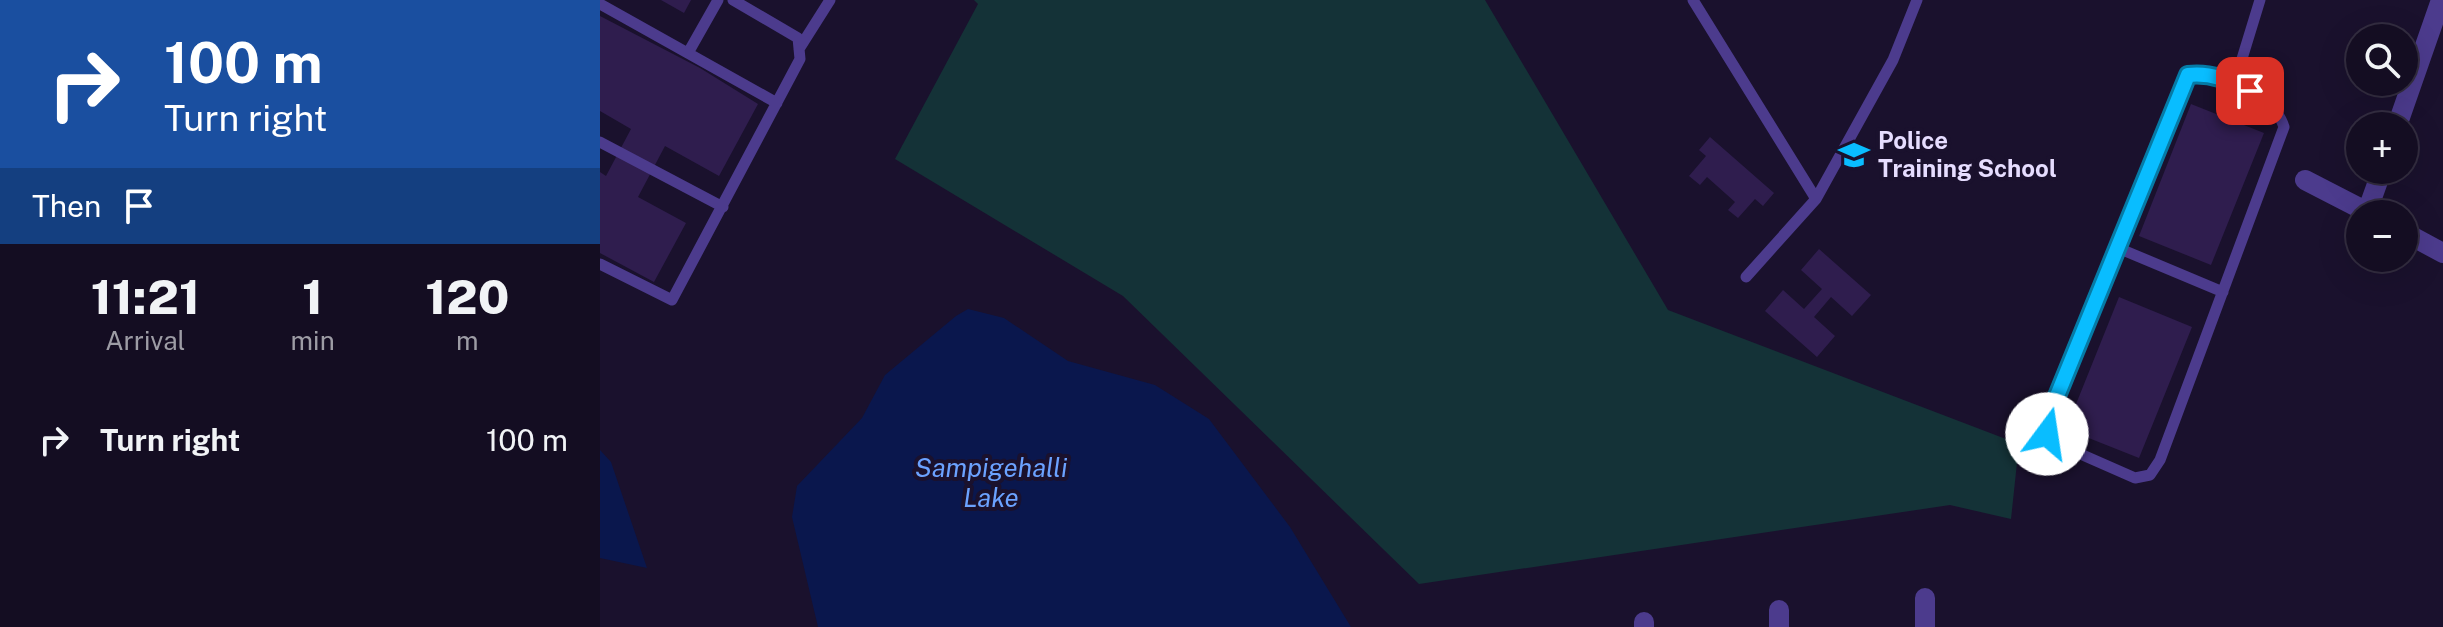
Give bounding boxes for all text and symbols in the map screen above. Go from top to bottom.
map controls [2346,24,2418,272]
button: search [2346,24,2418,96]
text: 100 m [164,30,323,96]
icon: right [32,32,136,136]
pin [2216,57,2284,125]
icon: arrive [2228,69,2272,113]
text: Turn right [164,97,327,139]
button: + [2346,112,2418,184]
place label: Police Training School [1878,126,2057,182]
school or university icon: Police Training School [1837,138,1871,172]
icon: arrive [117,184,161,228]
text: Then [32,188,101,224]
button: − [2346,200,2418,272]
text: 11:21 [91,268,200,325]
text: 1 [302,268,323,325]
text: 120 [425,268,509,325]
text: Arrival [105,325,185,356]
text: min [291,325,335,356]
text: m [456,325,479,356]
position arrow [2005,392,2089,476]
icon: right [32,418,76,462]
text: Turn right [100,422,240,458]
text: 100 m [486,422,568,458]
water label: Sampigehalli Lake [915,452,1068,513]

